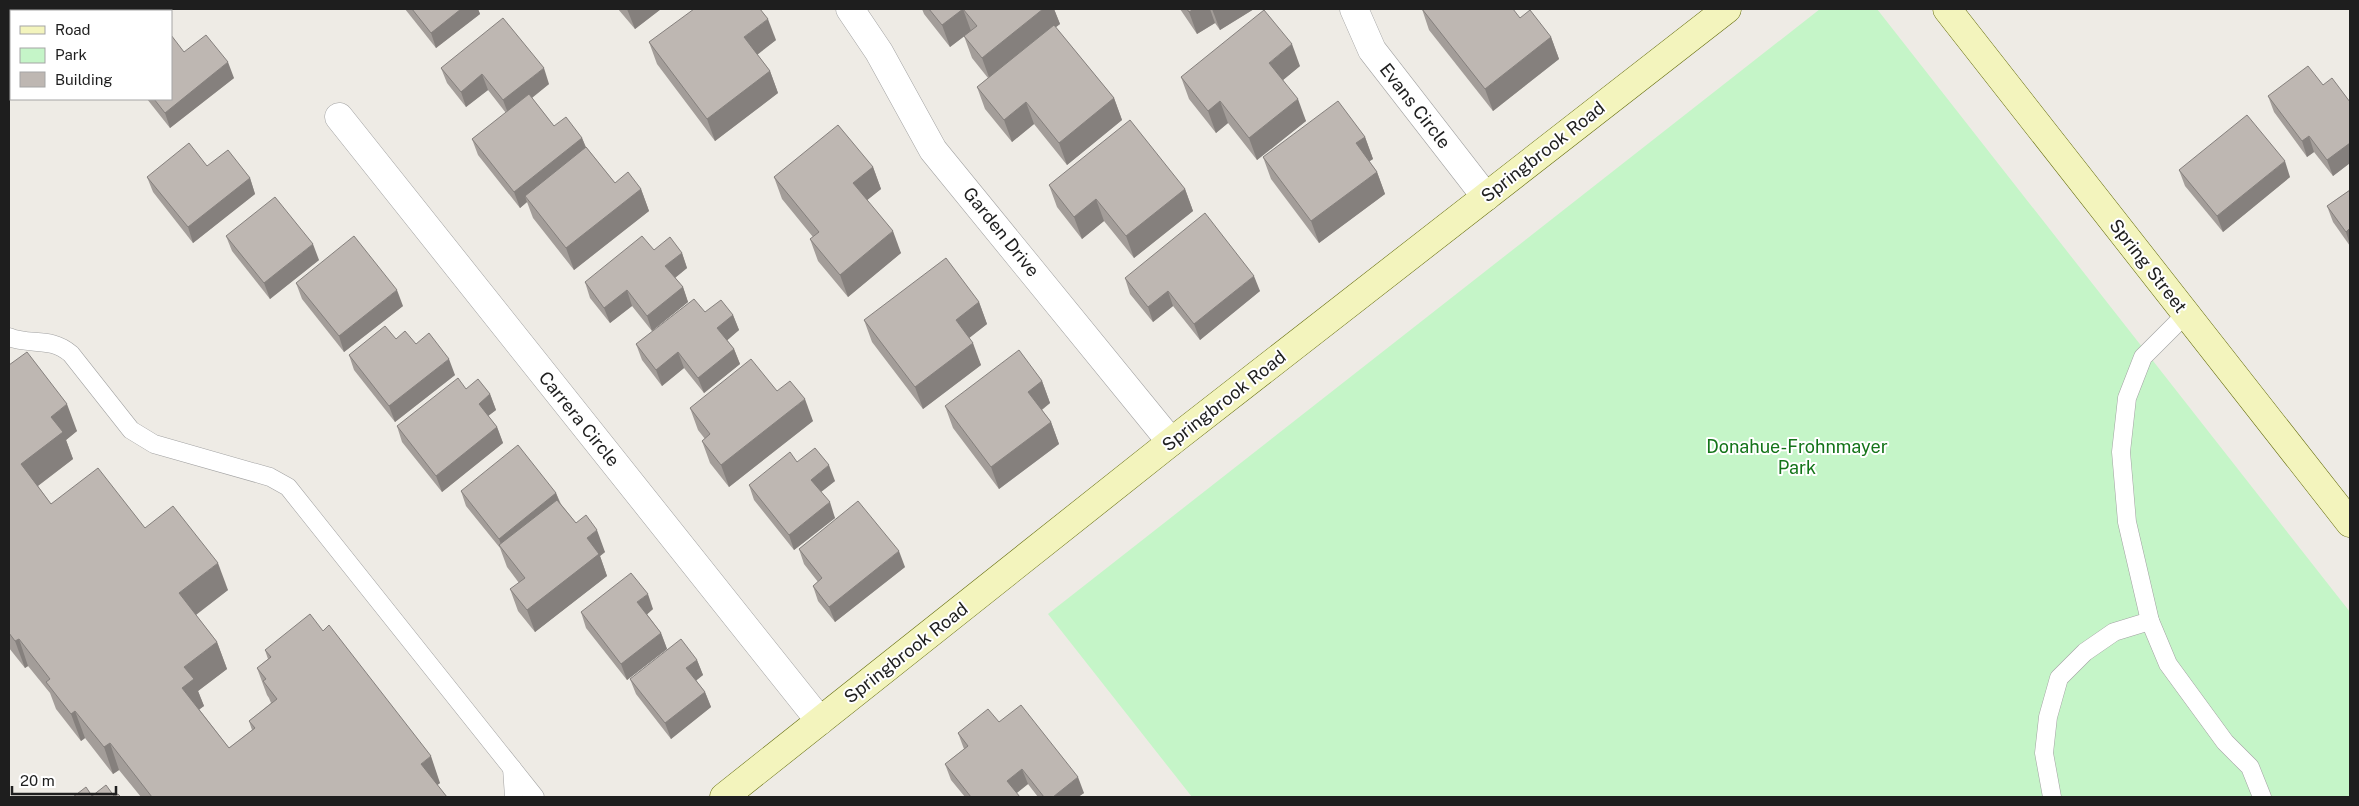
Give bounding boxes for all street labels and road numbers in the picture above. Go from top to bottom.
street label: Evans Circle [1376,59,1455,152]
street label: Springbrook Road [1477,97,1609,206]
street label: Garden Drive [959,183,1044,281]
street label: Spring Street [2105,215,2191,317]
street label: Springbrook Road [1158,346,1290,455]
street label: Carrera Circle [535,367,624,470]
street label: Springbrook Road [840,598,972,707]

